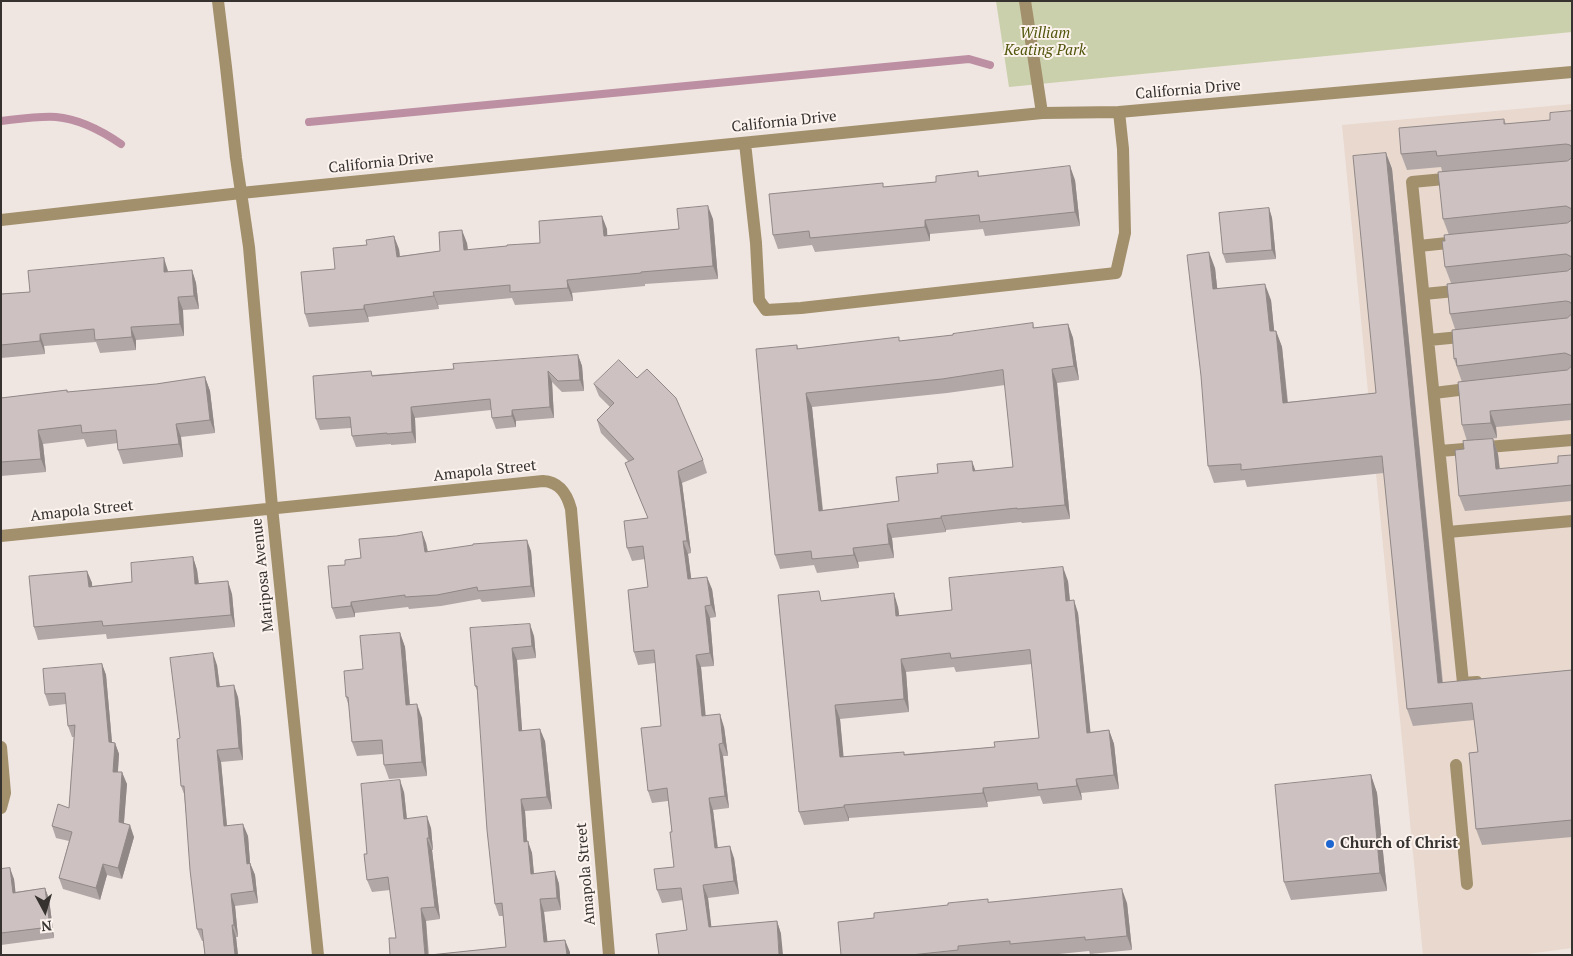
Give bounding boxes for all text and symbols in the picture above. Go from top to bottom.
park label: William Keating Park [1004,25,1086,60]
street label: California Drive [1135,76,1241,104]
street label: California Drive [731,108,837,136]
street label: California Drive [328,149,434,177]
street label: Amapola Street [433,457,537,485]
street label: Amapola Street [30,497,134,525]
street label: Mariposa Avenue [248,517,278,633]
street label: Amapola Street [573,822,599,926]
place label: Church of Christ [1340,835,1458,853]
marker: Church of Christ [1324,838,1336,850]
north arrow [20,886,70,936]
text: N [40,916,53,936]

